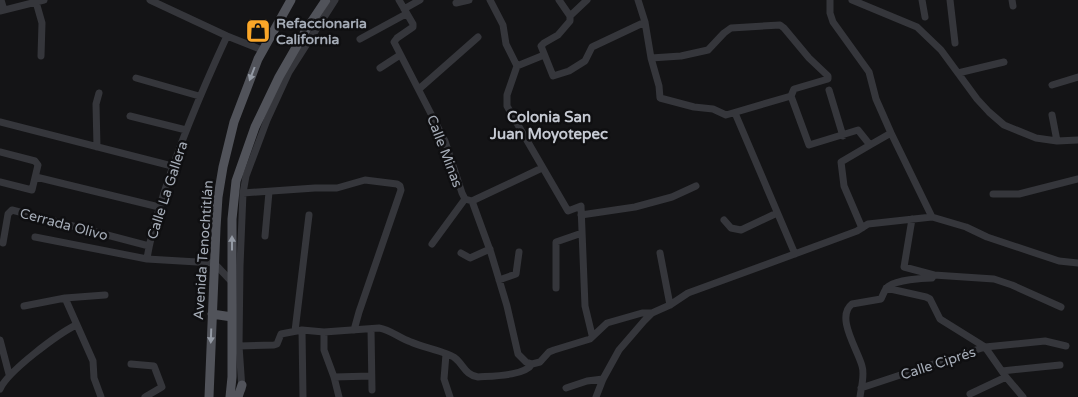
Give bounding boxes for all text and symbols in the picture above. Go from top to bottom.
place label: Refaccionaria California [276,15,367,48]
shop icon: Refaccionaria California [245,18,271,44]
one-way arrow [248,67,256,82]
district label: Colonia San Juan Moyotepec [489,108,608,144]
street label: Calle Minas [423,113,466,190]
street label: Calle La Gallera [144,139,191,241]
street label: Avenida Tenochtitlán [190,180,217,320]
street label: Cerrada Olivo [18,205,110,244]
one-way arrow [228,235,236,251]
one-way arrow [207,329,215,345]
street label: Calle Ciprés [898,343,978,384]

